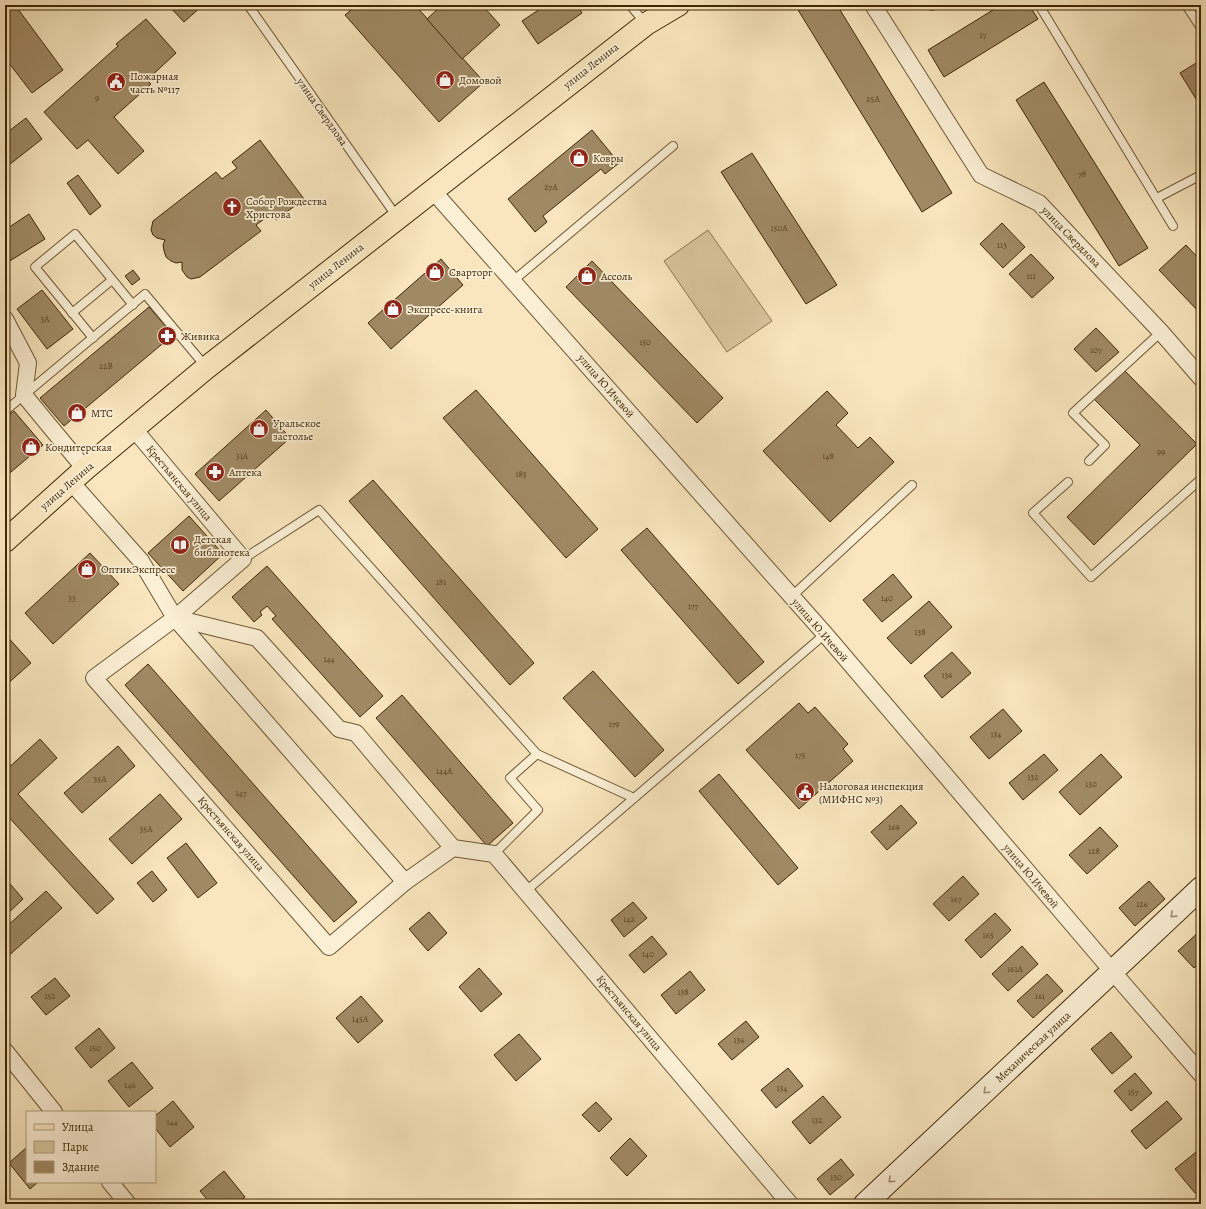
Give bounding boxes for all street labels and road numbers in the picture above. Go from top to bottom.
street label: улица Ленина [559,39,623,93]
street label: улица Свердлова [292,74,352,150]
street label: улица Свердлова [1037,202,1105,272]
street label: улица Ленина [304,239,368,293]
street label: улица Ю.Ичевой [573,350,638,421]
street label: Крестьянская улица [143,442,216,525]
street label: улица Ленина [36,458,98,514]
street label: улица Ю.Ичевой [787,594,852,665]
street label: Крестьянская улица [194,793,268,875]
street label: улица Ю.Ичевой [999,840,1062,911]
street label: Крестьянская улица [593,972,666,1055]
street label: Механическая улица [992,1007,1075,1086]

